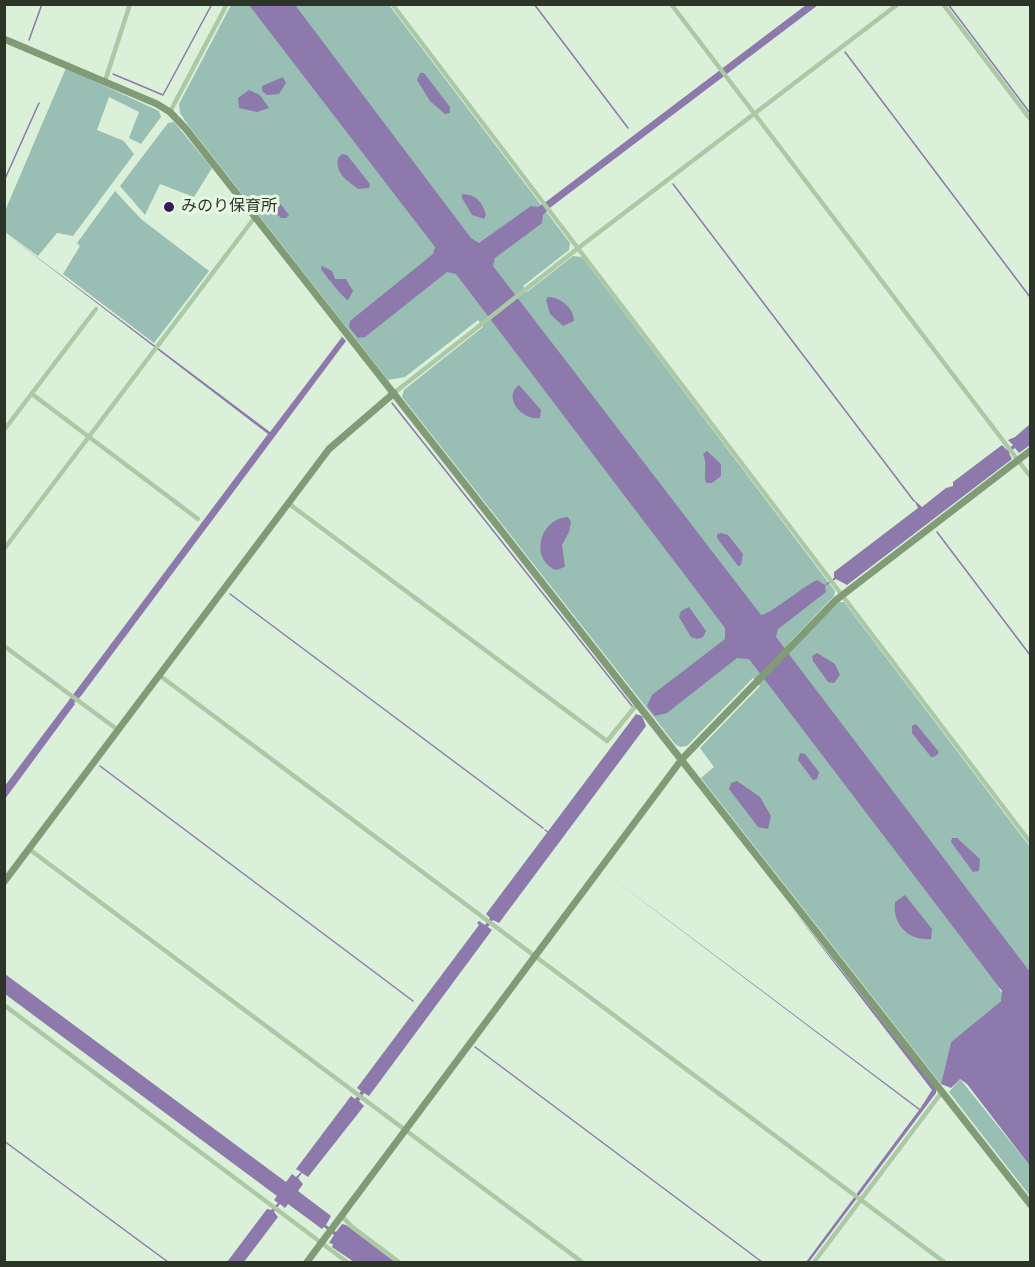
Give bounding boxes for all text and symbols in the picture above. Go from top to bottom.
place label: みのり保育所 [181,197,277,217]
marker: みのり保育所 [162,200,176,214]

